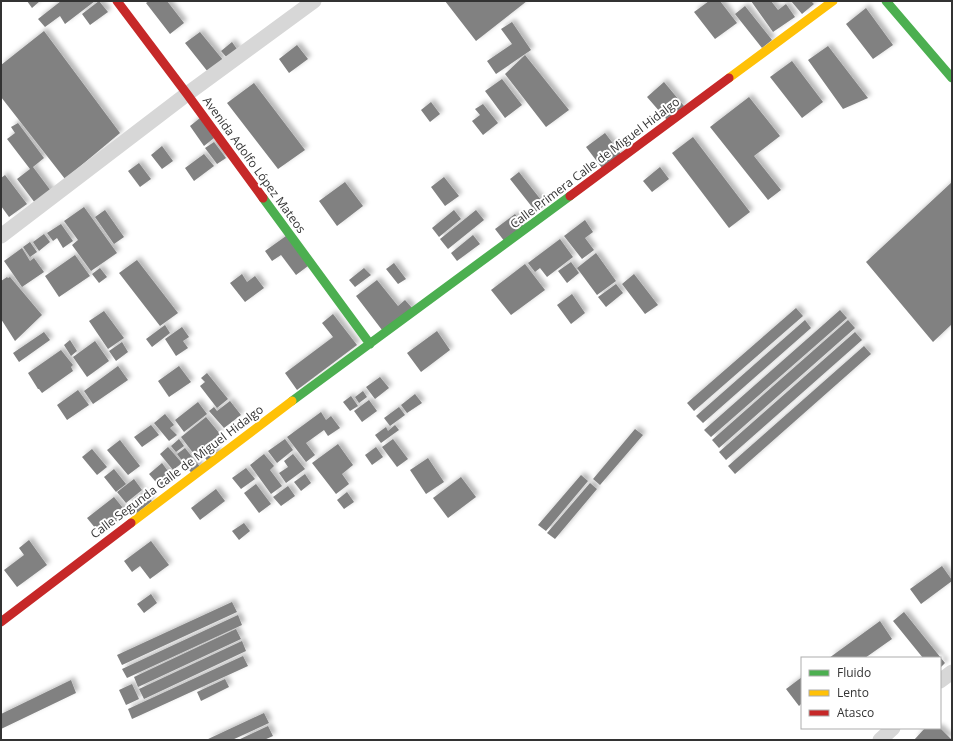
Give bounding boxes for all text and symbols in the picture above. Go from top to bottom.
street label: Avenida Adolfo López Mateos [199,93,310,237]
street label: Calle Primera Calle de Miguel Hidalgo [506,93,683,232]
street label: Calle Segunda Calle de Miguel Hidalgo [87,401,267,542]
legend [801,657,941,729]
text: Fluido [837,664,871,681]
text: Lento [837,684,869,701]
text: Atasco [837,704,874,721]

